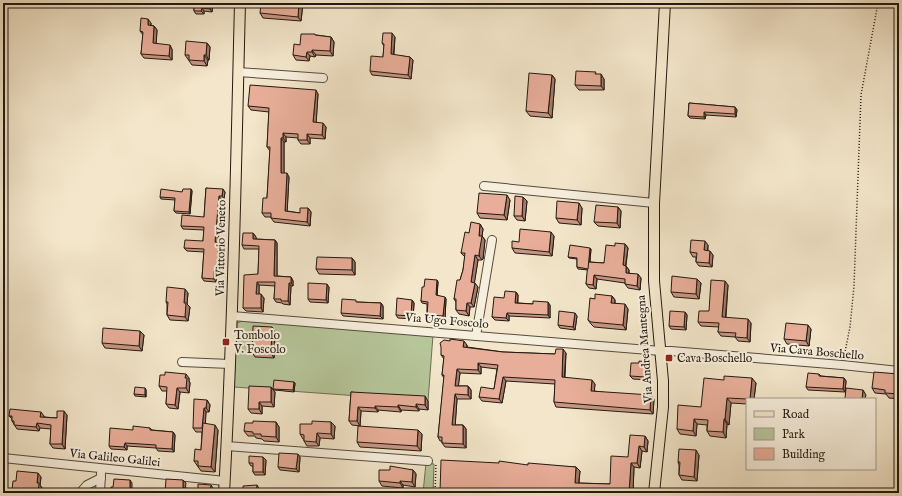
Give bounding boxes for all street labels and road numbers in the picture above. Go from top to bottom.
street label: Via Vittorio Veneto [213,199,229,297]
street label: Via Andrea Mantegna [634,294,656,404]
street label: Via Ugo Foscolo [404,310,490,332]
street label: Via Cava Boschello [768,340,865,364]
street label: Via Galileo Galilei [68,446,161,470]

